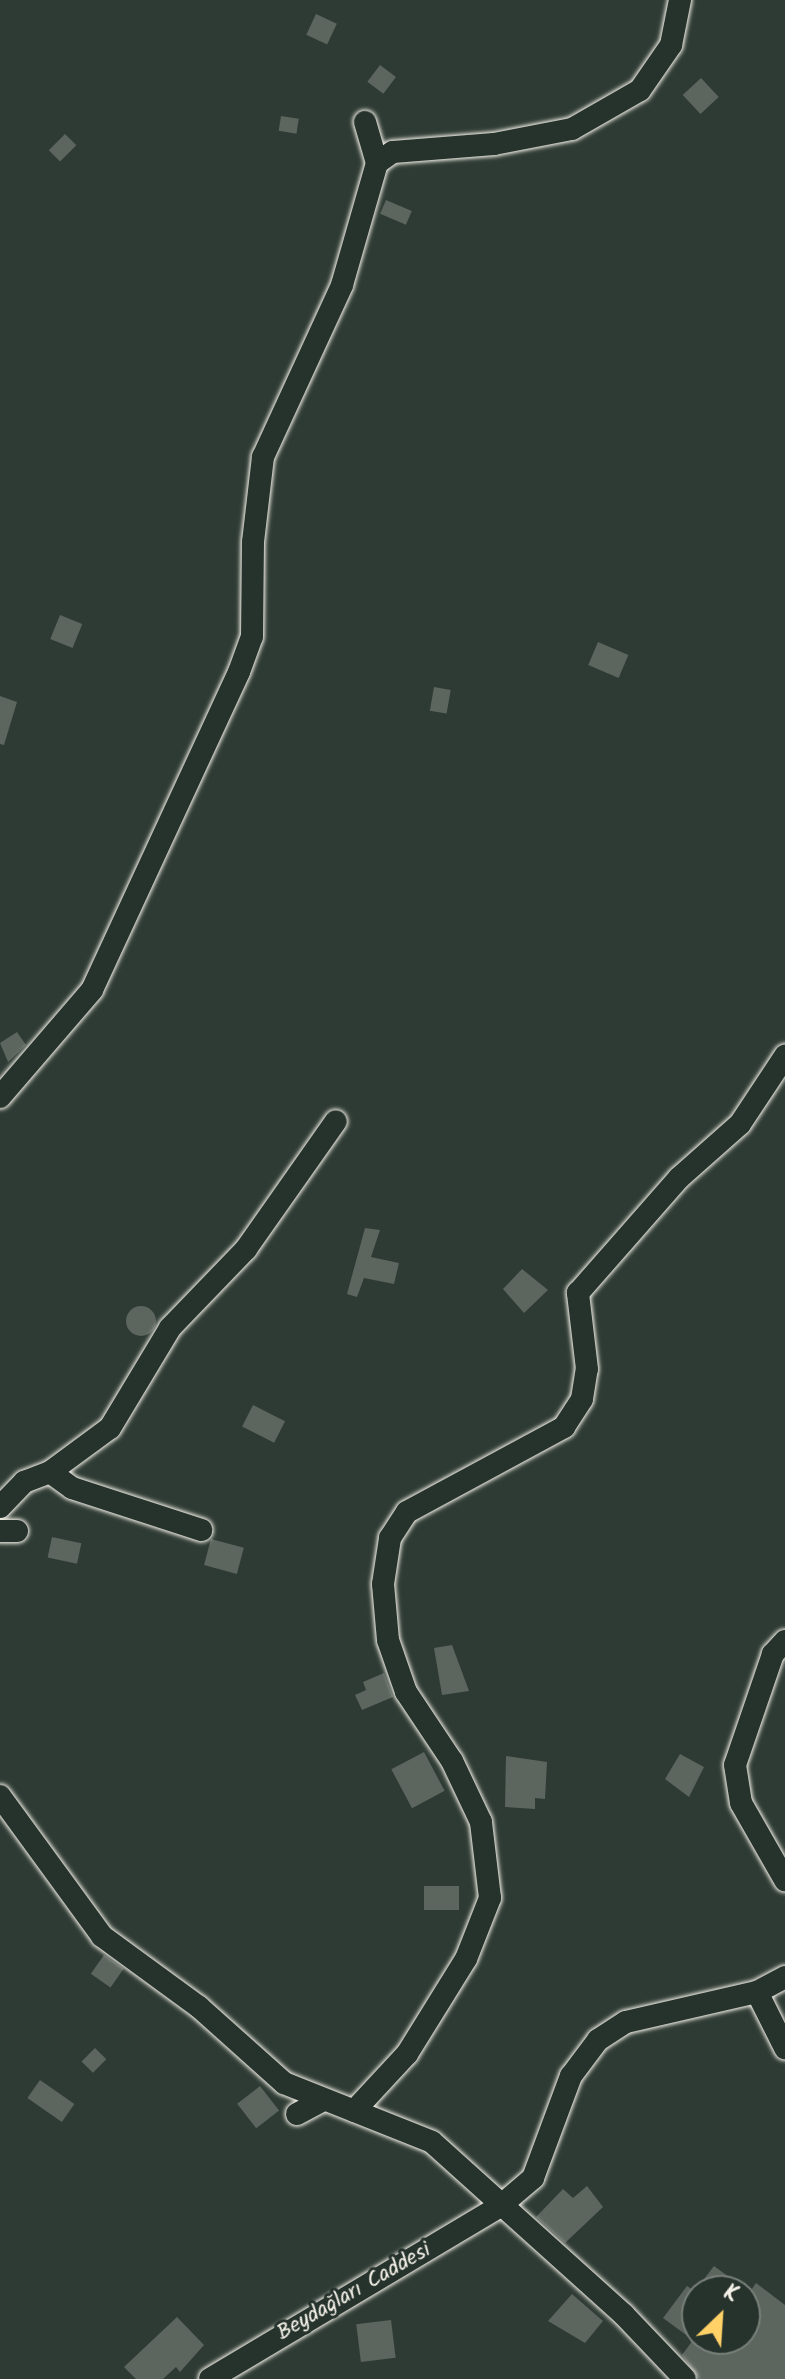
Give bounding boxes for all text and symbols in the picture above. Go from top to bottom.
street label: Beydağları Caddesi [272,2237,436,2347]
north arrow [681,2275,761,2355]
text: K [717,2276,744,2313]

